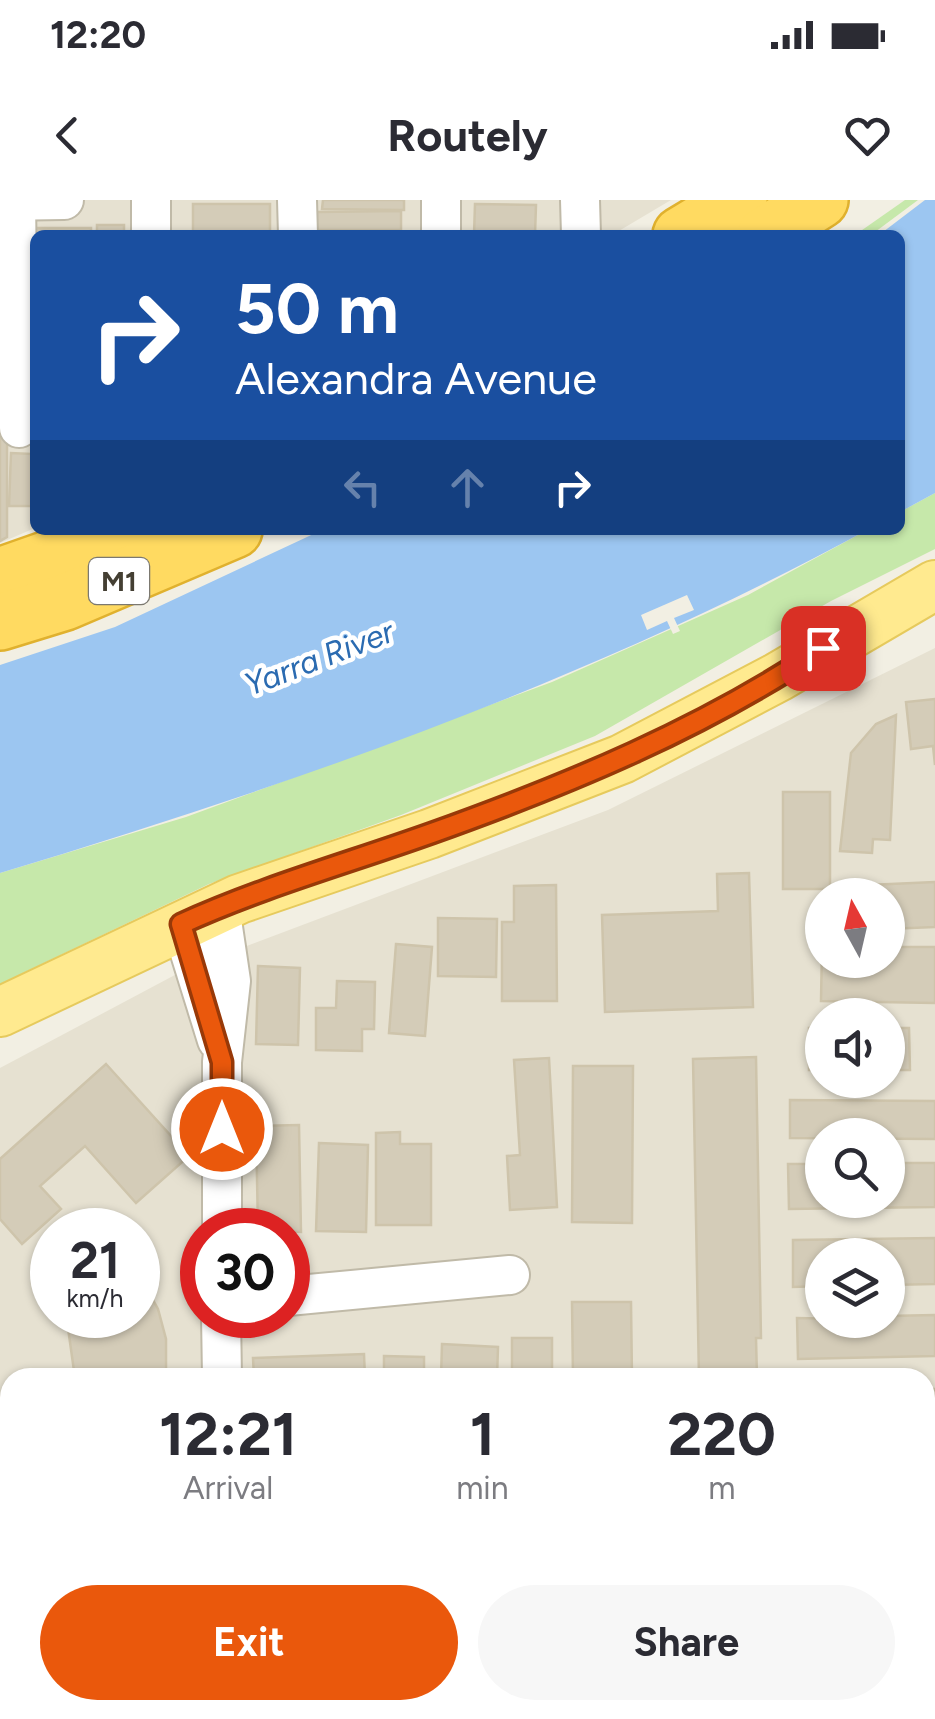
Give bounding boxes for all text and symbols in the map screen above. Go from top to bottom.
text: 12:20 [50,12,146,58]
icon: back [40,108,95,163]
text: Routely [387,108,548,162]
icon: heart [840,108,895,163]
text: 50 m [235,266,399,351]
icon: right [70,270,200,400]
text: Alexandra Avenue [235,351,597,405]
icon: left [335,460,390,515]
icon: ahead [440,460,495,515]
icon: right [545,460,600,515]
road number: M1 [89,558,149,604]
pin [781,606,866,691]
water label: Yarra River [239,612,400,704]
icon: arrive [796,621,851,676]
north arrow [805,878,905,978]
map controls [805,878,905,1338]
button: sound [805,998,905,1098]
position arrow [170,1077,274,1181]
button: search [805,1118,905,1218]
speed limit sign: 30 [180,1208,310,1338]
text: 21 [70,1230,120,1291]
button: layers [805,1238,905,1338]
text: km/h [66,1283,124,1313]
text: 12:21 [159,1398,297,1470]
text: 1 [470,1398,495,1470]
text: 220 [668,1398,776,1470]
text: Arrival [183,1469,273,1507]
text: min [456,1469,509,1507]
text: m [708,1469,735,1507]
button: Exit [40,1585,458,1700]
button: Share [478,1585,895,1700]

